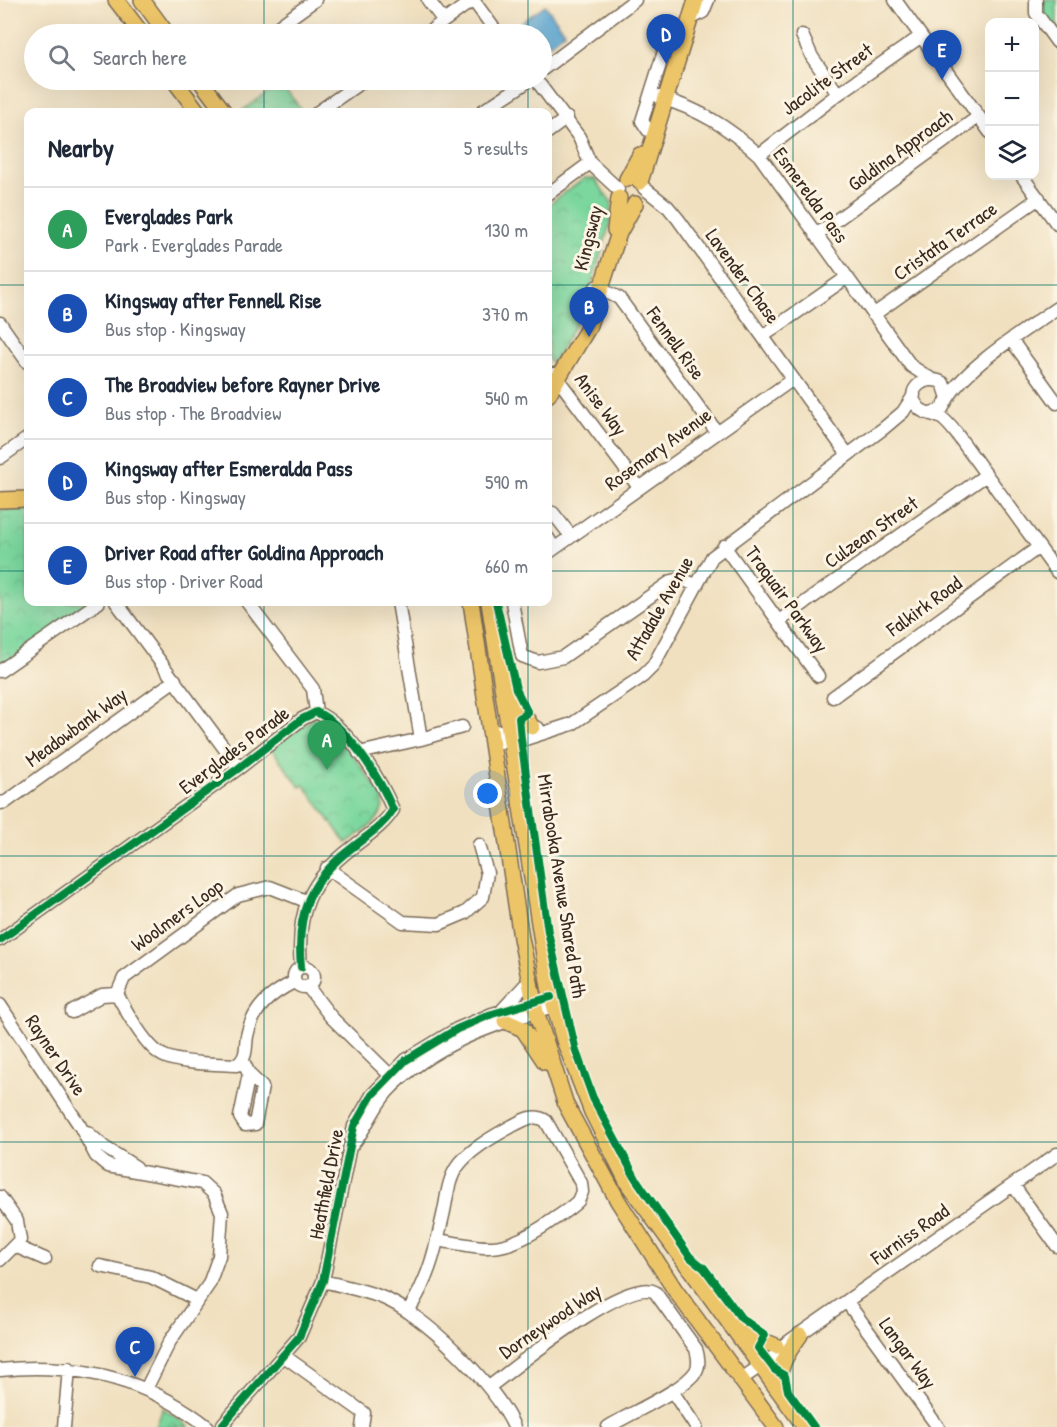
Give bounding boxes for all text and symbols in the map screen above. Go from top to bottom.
pin: D [646,14,686,64]
map controls [985,18,1039,180]
button: + [985,18,1039,72]
search box [24,24,552,90]
pin: E [922,31,962,80]
street label: Jacolite Street [776,36,879,121]
icon: search [45,41,78,74]
text: Search here [93,42,187,72]
button: − [985,72,1039,126]
street label: Goldina Approach [842,102,958,197]
button: layers [985,126,1039,180]
text: Nearby [48,130,114,165]
text: 5 results [464,134,528,161]
street label: Esmerelda Pass [768,141,855,248]
street label: Cristata Terrace [887,195,1002,286]
text: Everglades Park [105,201,233,231]
street label: Kingsway [566,203,609,273]
text: A [63,216,72,243]
text: 130 m [485,216,528,243]
street label: Lavender Chase [700,223,787,329]
text: Park · Everglades Parade [105,231,283,258]
text: Kingsway after Fennell Rise [105,285,322,315]
pin: B [570,288,608,337]
text: B [62,300,73,327]
text: 370 m [482,300,528,327]
street label: Fennell Rise [640,300,712,385]
text: Bus stop · Kingsway [105,315,246,342]
street label: Anise Way [569,367,634,441]
text: The Broadview before Rayner Drive [105,369,380,399]
text: C [62,384,73,411]
text: 540 m [485,384,528,411]
text: Bus stop · The Broadview [105,399,281,426]
street label: Rosemary Avenue [599,401,717,496]
text: Kingsway after Esmeralda Pass [105,453,352,483]
text: D [63,468,72,495]
text: 590 m [485,468,528,495]
text: Bus stop · Kingsway [105,483,246,510]
street label: Culzean Street [818,489,924,574]
text: Driver Road after Goldina Approach [105,537,383,567]
street label: Traquair Parkway [740,540,835,658]
street label: Attadale Avenue [618,551,699,665]
text: E [63,552,72,579]
text: 660 m [485,552,528,579]
text: Bus stop · Driver Road [105,567,263,594]
street label: Falkirk Road [880,569,967,643]
street label: Meadowbank Way [19,681,132,773]
street label: Everglades Parade [173,699,294,800]
pin: A [308,720,346,770]
street label: Mirrabooka Avenue Shared Path [531,772,594,1000]
your location [473,779,502,808]
street label: Woolmers Loop [125,872,228,957]
street label: Rayner Drive [19,1009,93,1101]
street label: Heathfield Drive [302,1126,349,1241]
street label: Furniss Road [864,1197,954,1271]
street label: Dorneywood Way [494,1277,606,1365]
street label: Langar Way [873,1312,943,1394]
pin: C [116,1328,154,1377]

